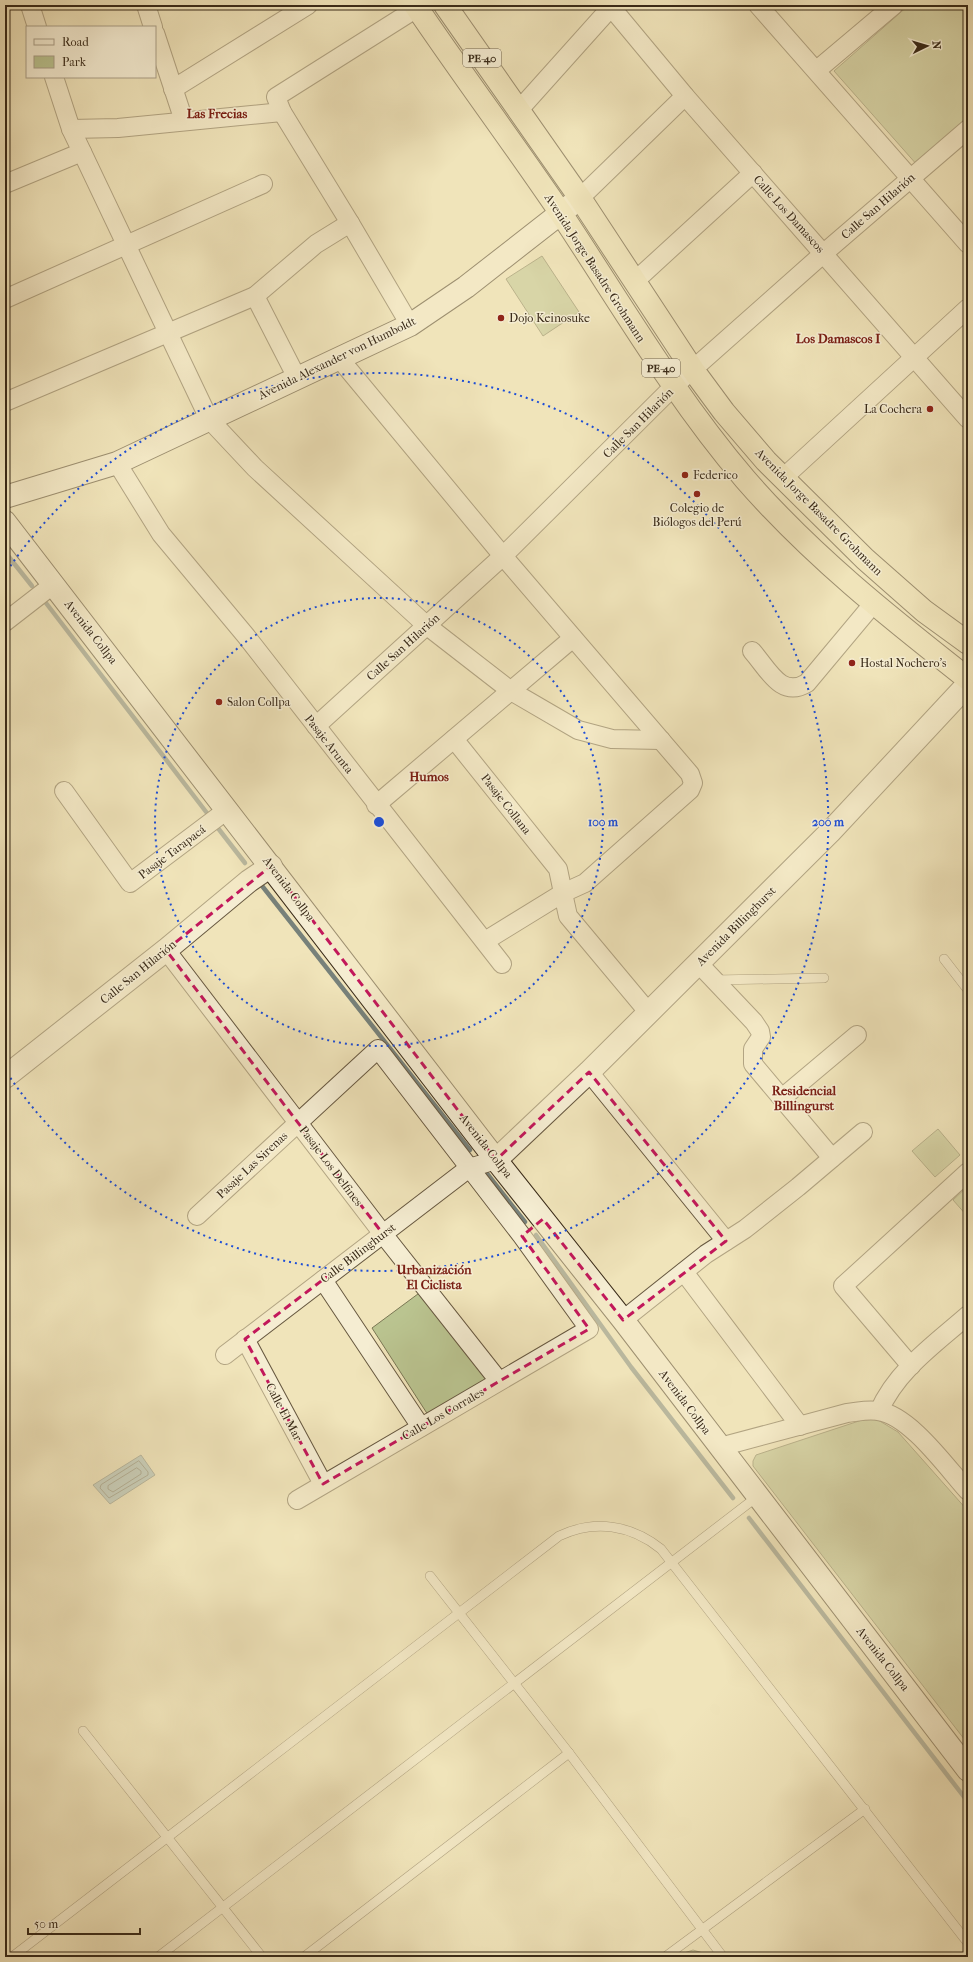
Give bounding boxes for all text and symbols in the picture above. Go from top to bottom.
legend [26,26,156,78]
north arrow [907,26,947,66]
text: Road [62,35,89,49]
text: N [930,40,943,51]
road number: PE-40 [463,49,501,67]
text: Park [62,55,87,69]
district label: Las Frecias [187,106,248,121]
street label: Calle San Hilarión [838,170,918,242]
street label: Calle Los Damascos [750,172,828,256]
street label: Avenida Jorge Basadre Grohmann [541,191,648,345]
place label: Dojo Keinosuke [509,311,590,325]
street label: Avenida Alexander von Humboldt [255,313,419,403]
marker: Dojo Keinosuke [496,313,506,323]
district label: Los Damascos I [796,331,881,346]
road number: PE-40 [642,359,680,377]
street label: Calle San Hilarión [600,385,676,461]
place label: La Cochera [864,402,922,416]
marker: La Cochera [925,404,935,414]
street label: Avenida Jorge Basadre Grohmann [752,445,885,578]
place label: Federico [693,468,738,482]
marker: Federico [680,470,690,480]
marker: Colegio de Biólogos del Perú [692,489,702,499]
place label: Colegio de Biólogos del Perú [652,501,742,529]
street label: Avenida Collpa [61,597,121,667]
street label: Calle San Hilarión [364,611,442,683]
place label: Hostal Nochero's [860,656,947,670]
marker: Hostal Nochero's [847,658,857,668]
place label: Salon Collpa [227,695,291,709]
marker: Salon Collpa [214,697,224,707]
street label: Pasaje Arunta [302,712,357,776]
district label: Humos [409,769,449,784]
street label: Pasaje Collana [478,771,534,837]
centre of rings [372,815,386,829]
text: 100 m [588,815,619,829]
text: 200 m [812,815,845,829]
street label: Pasaje Tarapacá [136,822,209,882]
street label: Avenida Collpa [260,853,318,924]
street label: Avenida Billinghurst [693,883,779,969]
street label: Calle San Hilarión [97,937,179,1007]
district label: Residencial Billingurst [772,1083,837,1114]
street label: Avenida Collpa [456,1111,516,1181]
street label: Pasaje Los Delfines [296,1123,366,1209]
street label: Pasaje Las Sirenas [214,1128,291,1201]
street label: Calle Billinghurst [318,1220,399,1286]
district label: Urbanización El Ciclista [395,1262,472,1292]
street label: Avenida Collpa [656,1366,714,1437]
street label: Calle El Mar [263,1381,306,1444]
street label: Calle Los Corrales [399,1385,487,1443]
street label: Avenida Collpa [853,1624,913,1694]
scale bar [28,1910,140,1936]
text: 50 m [34,1917,58,1931]

